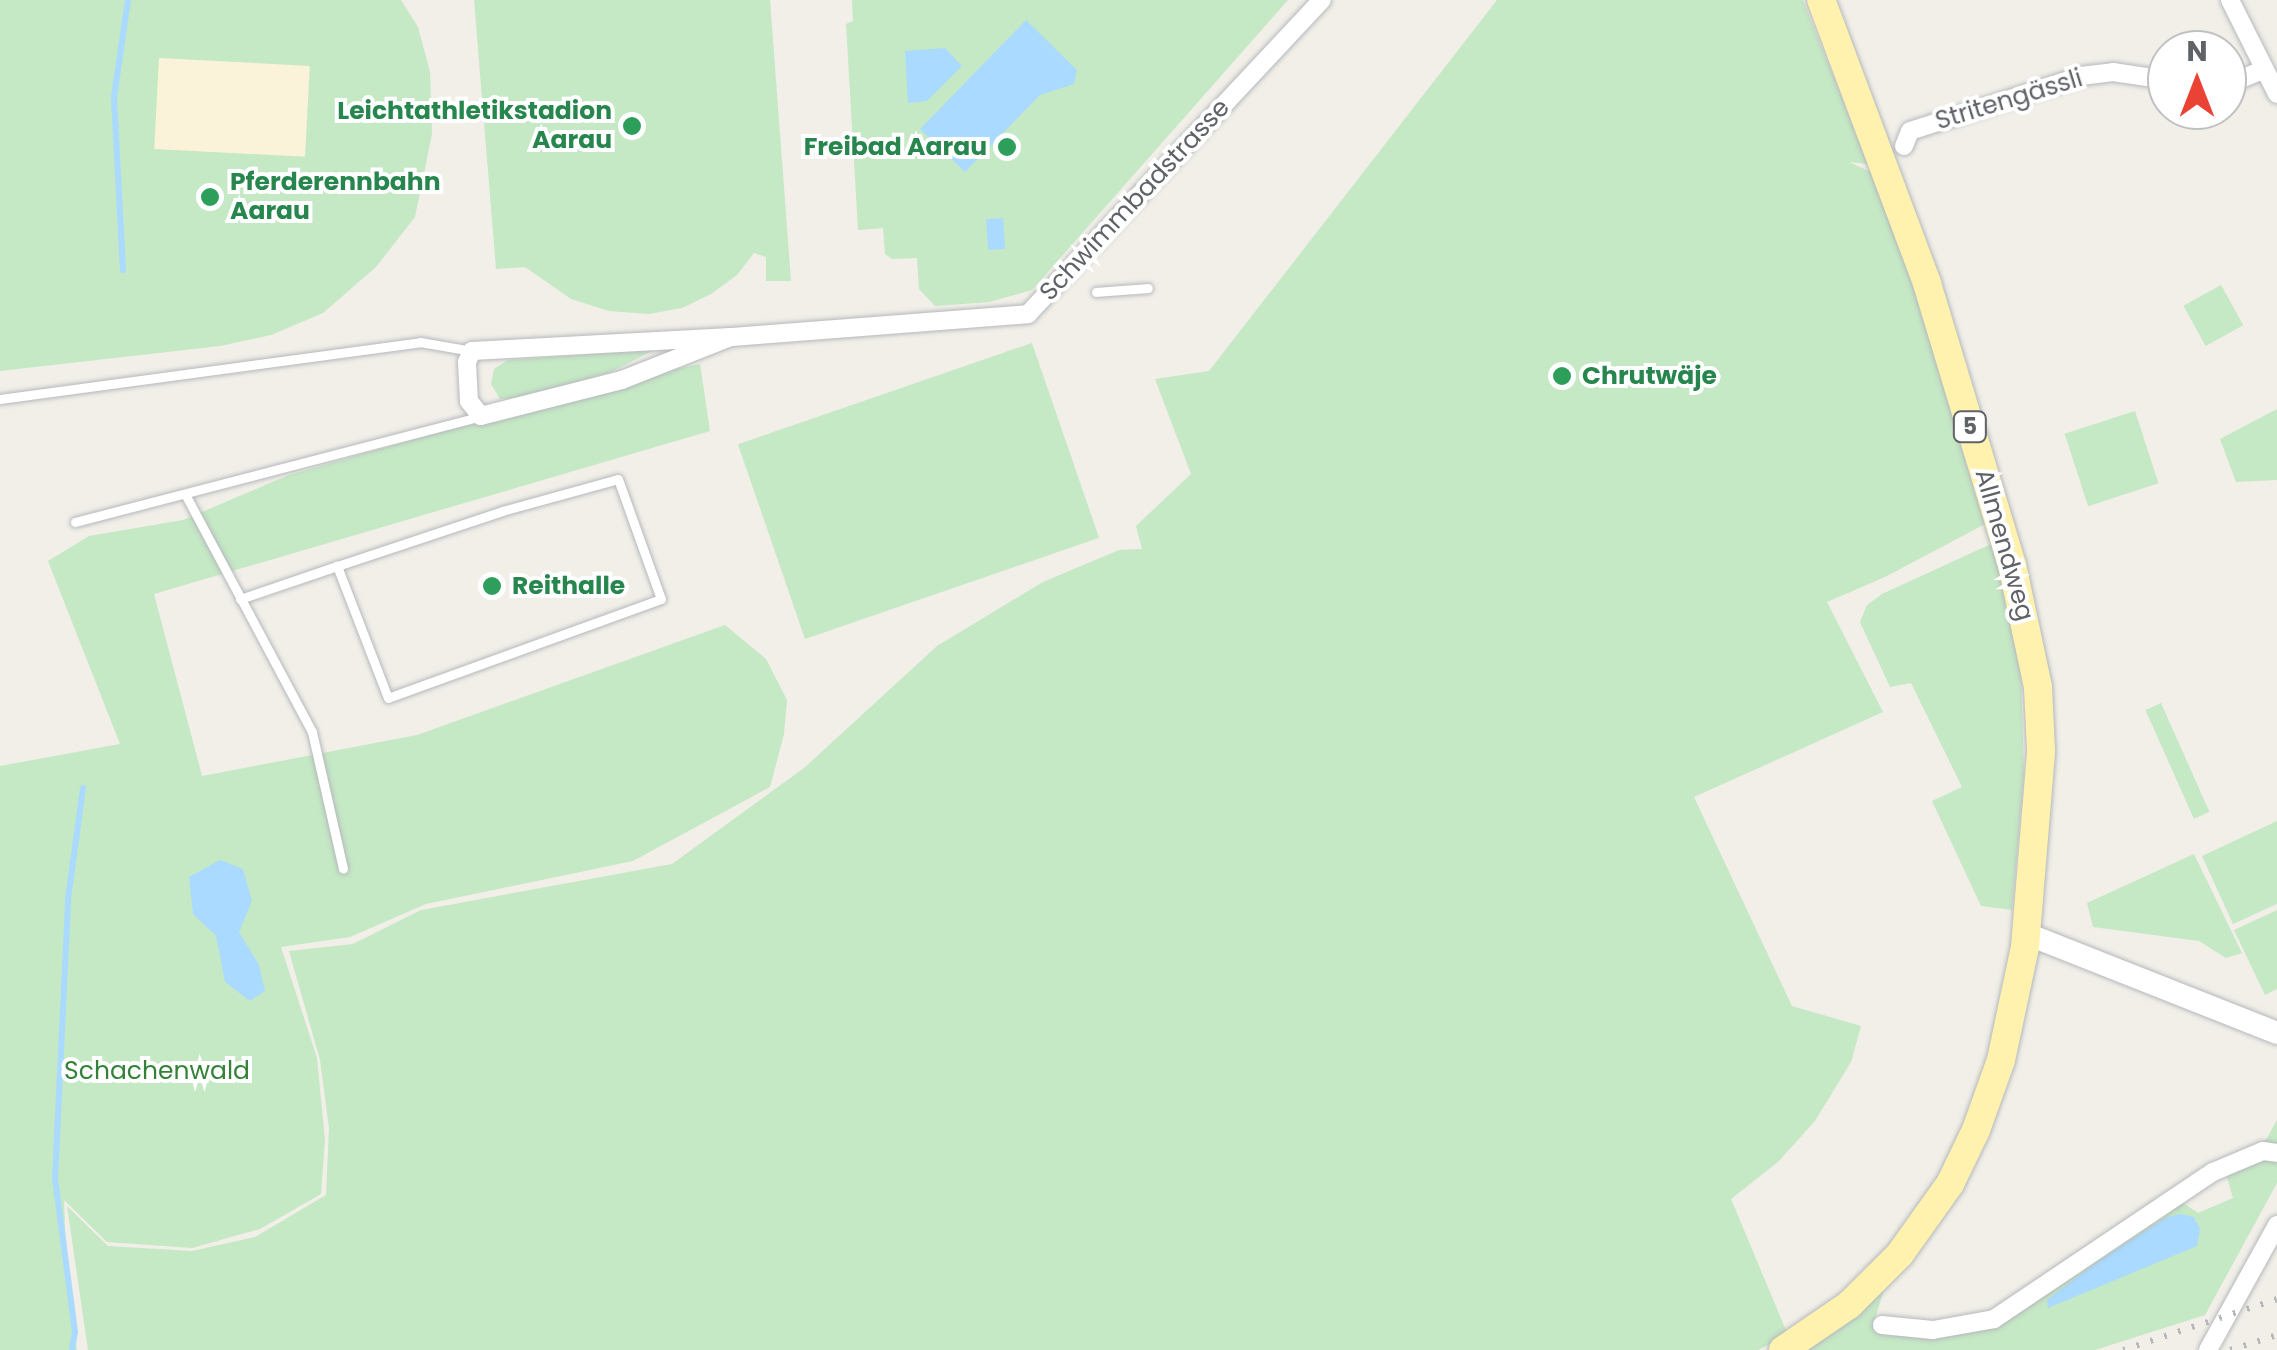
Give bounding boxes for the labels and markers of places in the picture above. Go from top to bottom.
place label: Leichtathletikstadion Aarau [337,97,612,156]
marker: Leichtathletikstadion Aarau [621,115,643,137]
place label: Freibad Aarau [804,132,987,162]
marker: Freibad Aarau [996,136,1018,158]
place label: Pferderennbahn Aarau [230,168,441,227]
marker: Pferderennbahn Aarau [199,186,221,208]
place label: Chrutwäje [1582,361,1717,391]
marker: Chrutwäje [1551,365,1573,387]
place label: Reithalle [512,571,625,601]
marker: Reithalle [481,575,503,597]

